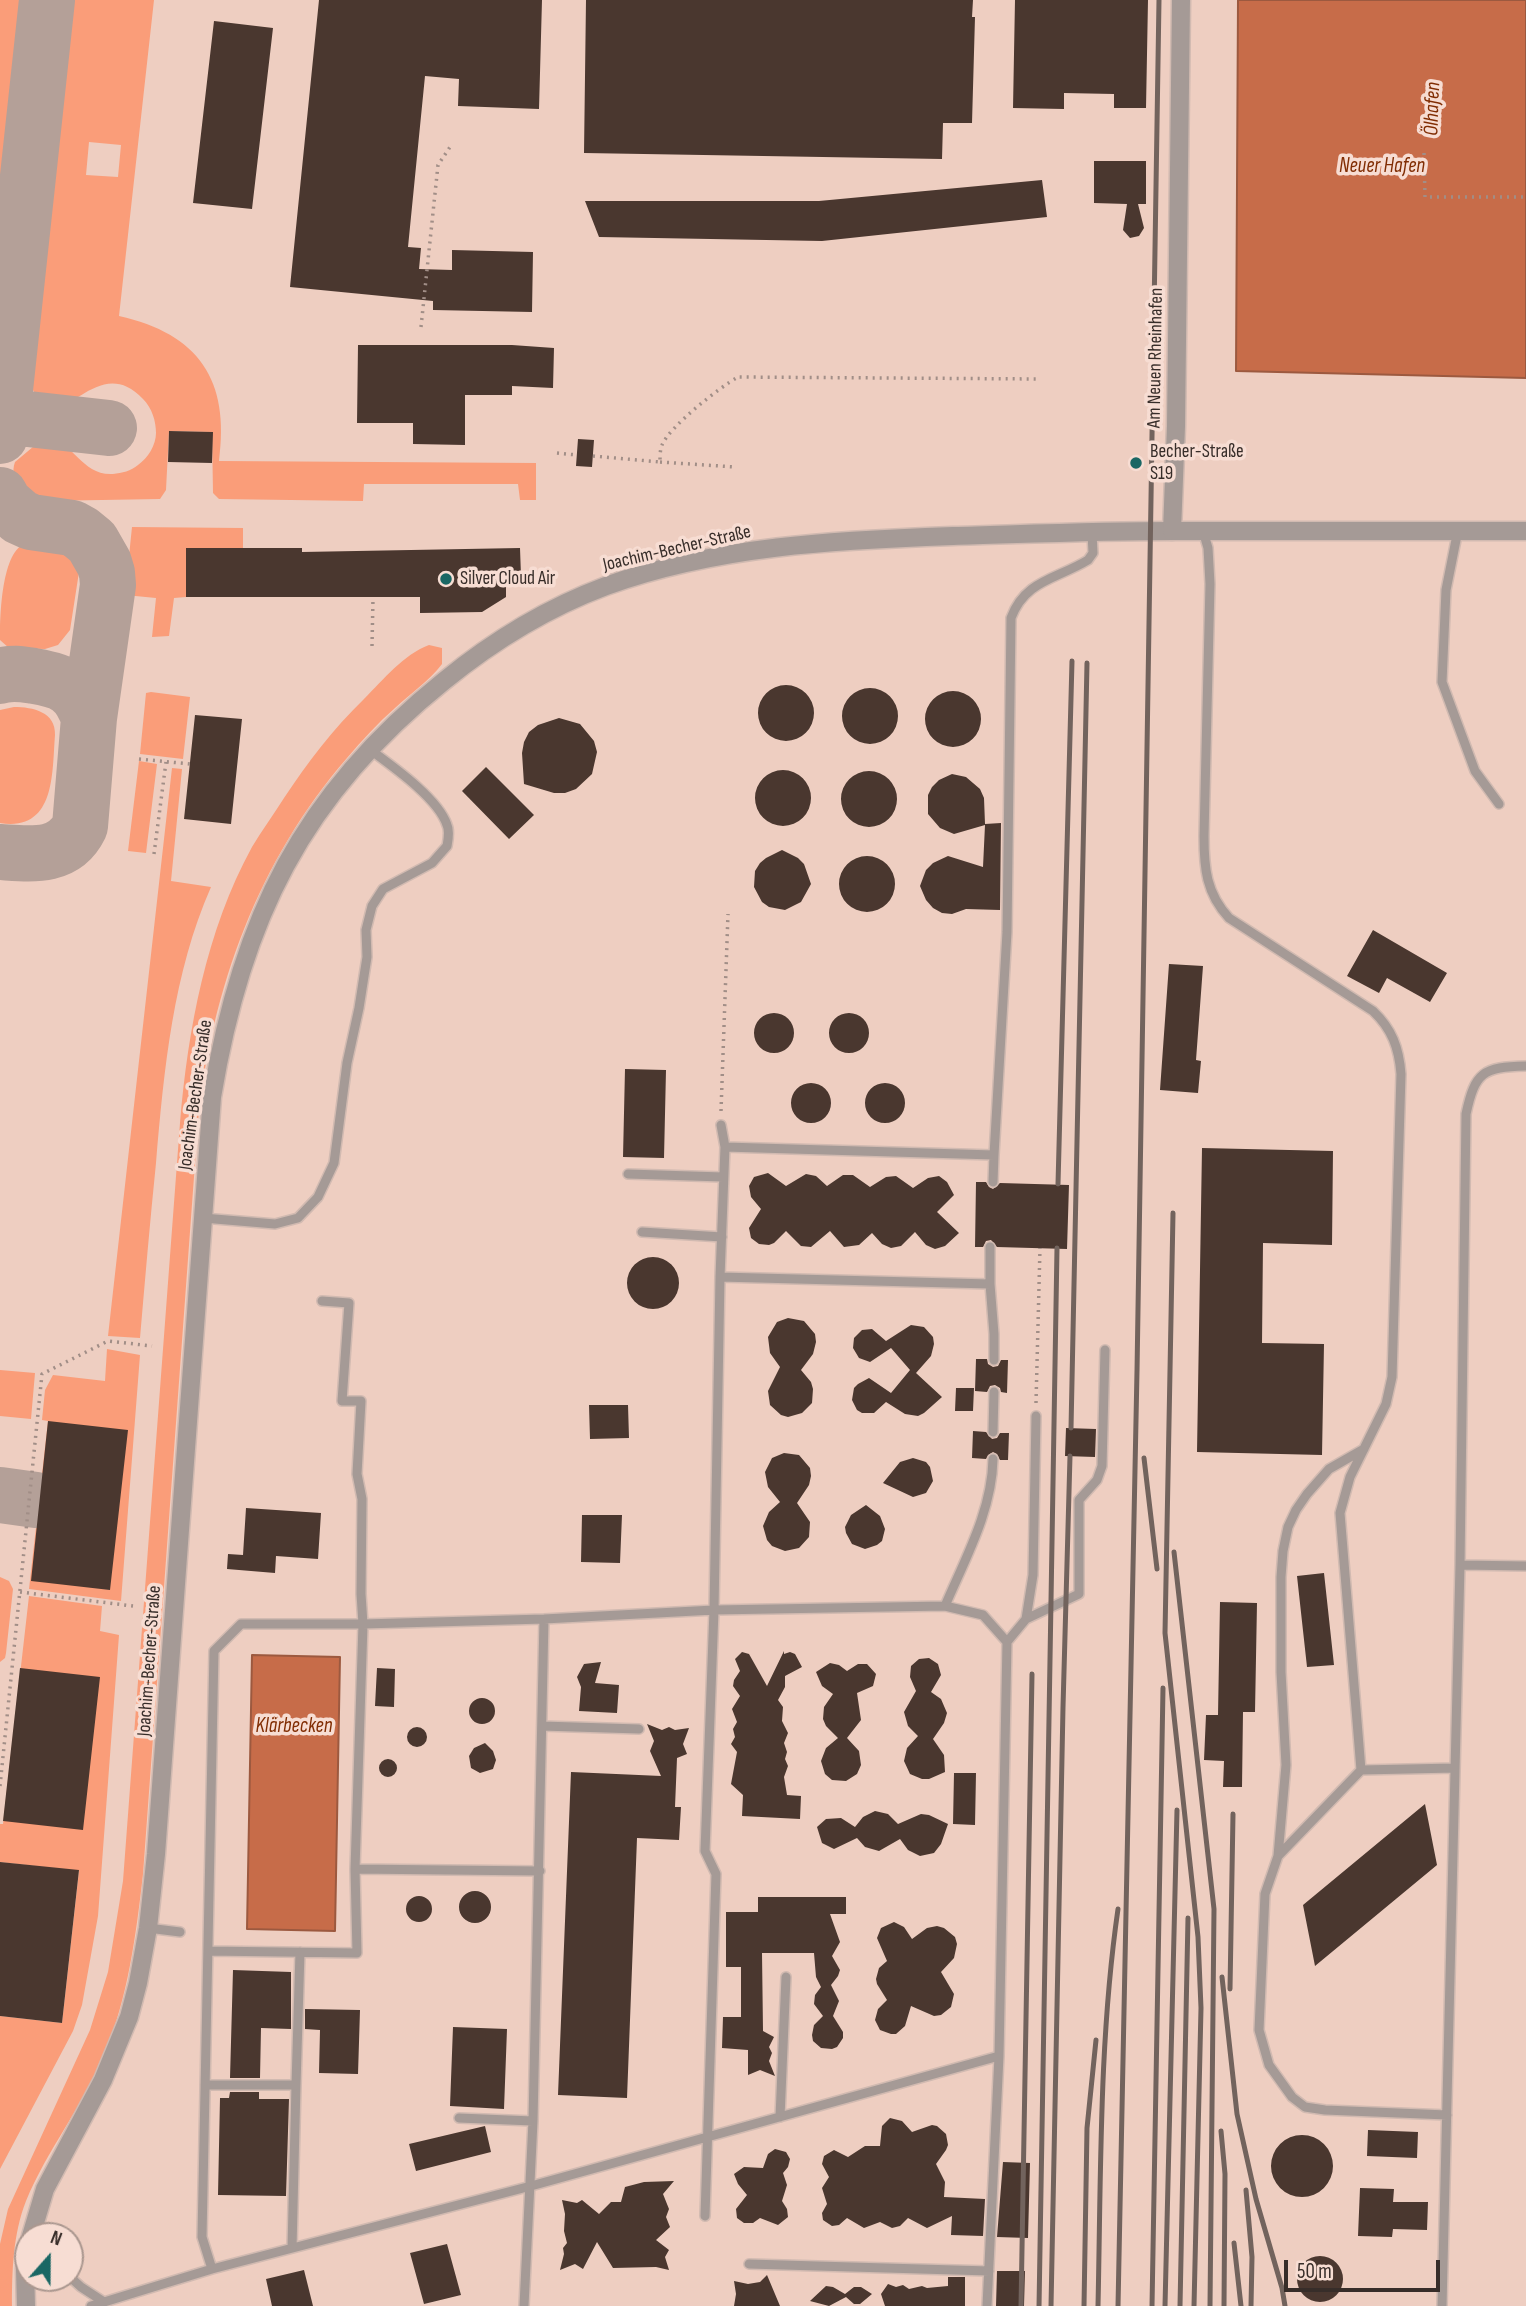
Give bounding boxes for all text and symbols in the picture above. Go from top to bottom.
water label: Ölhafen [1419,82,1447,136]
water label: Neuer Hafen [1339,154,1425,180]
street label: Am Neuen Rheinhafen [1143,288,1169,428]
place label: Becher-Straße S19 [1150,441,1244,485]
marker: Becher-Straße S19 [1128,455,1144,471]
street label: Joachim-Becher-Straße [601,521,753,577]
place label: Silver Cloud Air [460,568,555,590]
marker: Silver Cloud Air [438,571,454,587]
street label: Joachim-Becher-Straße [174,1019,218,1171]
street label: Joachim-Becher-Straße [133,1585,167,1737]
water label: Klärbecken [256,1714,332,1740]
north arrow [14,2222,84,2292]
text: N [47,2226,65,2251]
scale bar [1288,2246,1444,2290]
text: 50 m [1297,2259,1332,2284]

